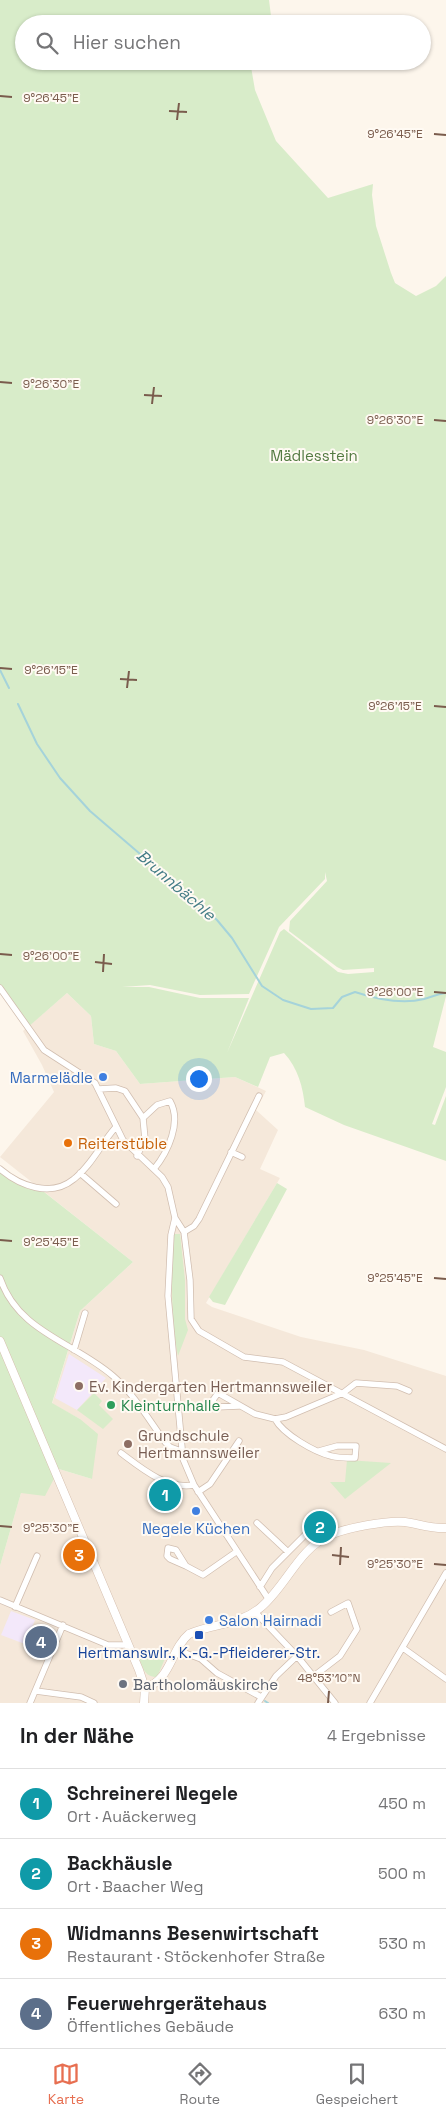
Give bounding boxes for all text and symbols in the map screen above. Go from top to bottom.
search box [15,15,431,70]
icon: search [33,29,61,57]
text: Hier suchen [73,30,181,55]
text: 9°26'45"E [23,90,79,106]
text: 9°26'45"E [367,126,423,142]
text: 9°26'30"E [23,376,79,392]
text: 9°26'30"E [367,412,423,428]
park label: Mädlesstein [270,446,358,465]
text: 9°26'15"E [24,662,78,678]
text: 9°26'15"E [368,698,422,714]
water label: Brunnbächle [132,845,220,925]
text: 9°26'00"E [23,948,80,964]
text: 9°26'00"E [367,984,424,1000]
your location [186,1066,212,1092]
place label: Marmelädle [10,1068,93,1087]
marker: Marmelädle [97,1071,109,1083]
place label: Reiterstüble [78,1134,167,1153]
marker: Reiterstüble [62,1137,74,1149]
text: 9°25'45"E [23,1234,79,1250]
text: 9°25'45"E [367,1270,423,1286]
place label: Ev. Kindergarten Hertmannsweiler [89,1377,332,1396]
marker: Ev. Kindergarten Hertmannsweiler [73,1380,85,1392]
place label: Kleinturnhalle [121,1396,220,1415]
marker: Kleinturnhalle [105,1399,117,1411]
place label: Grundschule Hertmannsweiler [138,1426,260,1462]
marker: Grundschule Hertmannsweiler [122,1438,134,1450]
pin: 1 [149,1476,181,1514]
marker: Negele Küchen [190,1505,202,1517]
pin: 2 [304,1508,336,1546]
place label: Negele Küchen [142,1519,250,1538]
text: 9°25'30"E [23,1520,79,1536]
pin: 3 [63,1536,95,1574]
text: 9°25'30"E [367,1556,423,1572]
place label: Salon Hairnadi [219,1611,322,1630]
marker: Salon Hairnadi [203,1614,215,1626]
pin: 4 [25,1623,57,1661]
marker: Hertmanswlr., K.-G.-Pfleiderer-Str. [193,1629,205,1641]
place label: Hertmanswlr., K.-G.-Pfleiderer-Str. [78,1643,320,1662]
text: 48°53'10"N [298,1670,360,1686]
place label: Bartholomäuskirche [133,1675,278,1694]
marker: Bartholomäuskirche [117,1678,129,1690]
text: In der Nähe [20,1722,134,1749]
text: 4 Ergebnisse [327,1725,426,1746]
text: Schreinerei Negele [67,1781,238,1806]
text: 1 [32,1793,40,1814]
text: 450 m [378,1793,426,1814]
text: Ort · Auäckerweg [67,1806,197,1827]
text: Backhäusle [67,1851,172,1876]
text: 2 [31,1863,41,1884]
text: 500 m [378,1863,426,1884]
text: Ort · Baacher Weg [67,1876,203,1897]
text: Widmanns Besenwirtschaft [67,1921,319,1946]
text: 3 [31,1933,41,1954]
text: 530 m [379,1933,426,1954]
text: Restaurant · Stöckenhofer Straße [67,1946,325,1967]
text: Feuerwehrgerätehaus [67,1991,267,2016]
text: 4 [31,2003,41,2024]
text: 630 m [378,2003,426,2024]
text: Öffentliches Gebäude [67,2016,234,2037]
tab: Karte [48,2060,84,2108]
tab: Route [180,2060,220,2108]
tab: Gespeichert [316,2060,398,2108]

